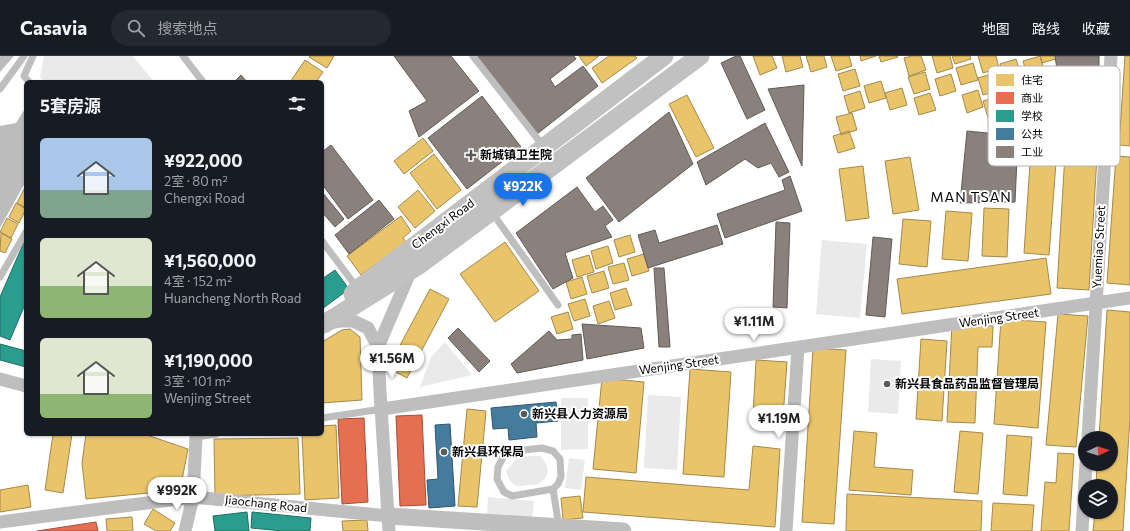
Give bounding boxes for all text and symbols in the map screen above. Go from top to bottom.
search box [111,10,391,46]
text: Casavia [20,16,87,39]
icon: search [125,17,147,39]
text: 搜索地点 [157,19,217,37]
text: 地图 [982,20,1010,37]
text: 路线 [1032,20,1060,37]
text: 收藏 [1082,20,1110,37]
legend [988,66,1120,166]
text: 住宅 [1021,73,1043,86]
text: 商业 [1021,91,1043,104]
icon: filters [286,93,308,115]
text: 5套房源 [40,95,101,116]
text: 学校 [1021,109,1043,122]
text: 公共 [1021,127,1043,140]
text: 工业 [1021,145,1043,158]
place label: 新城镇卫生院 [480,147,552,161]
marker: 新城镇卫生院 [465,149,477,161]
text: ¥922,000 [164,150,243,171]
icon: home [72,154,120,202]
text: 2室 · 80 m² [164,173,228,189]
pin: ¥922K [495,173,551,207]
text: ¥922K [503,178,543,194]
district label: MAN TSAN [930,188,1012,205]
text: Chengxi Road [164,190,245,206]
street label: Chengxi Road [408,195,476,251]
street label: Yuemiao Street [1089,205,1107,289]
text: ¥1,560,000 [164,250,256,271]
icon: home [72,254,120,302]
text: 4室 · 152 m² [164,273,232,289]
text: Huancheng North Road [164,290,301,306]
street label: Wenjing Street [958,304,1040,330]
pin: ¥1.11M [721,308,787,342]
text: ¥1.11M [734,313,774,329]
pin: ¥1.56M [359,345,425,379]
text: ¥1,190,000 [164,350,253,371]
text: ¥1.56M [369,350,415,366]
street label: Wenjing Street [638,351,720,377]
icon: home [72,354,120,402]
text: 3室 · 101 m² [164,373,231,389]
place label: 新兴县食品药品监督管理局 [895,376,1039,390]
marker: 新兴县食品药品监督管理局 [882,379,892,389]
text: Wenjing Street [164,390,251,406]
pin: ¥1.19M [746,405,812,439]
place label: 新兴县人力资源局 [532,406,628,420]
marker: 新兴县人力资源局 [519,409,529,419]
text: ¥1.19M [757,410,801,426]
north arrow [1078,431,1118,471]
map controls [1078,431,1118,519]
place label: 新兴县环保局 [452,444,524,458]
marker: 新兴县环保局 [439,447,449,457]
pin: ¥992K [149,477,205,511]
button: layers [1078,479,1118,519]
text: ¥992K [157,482,197,498]
street label: Jiaochang Road [224,492,308,515]

